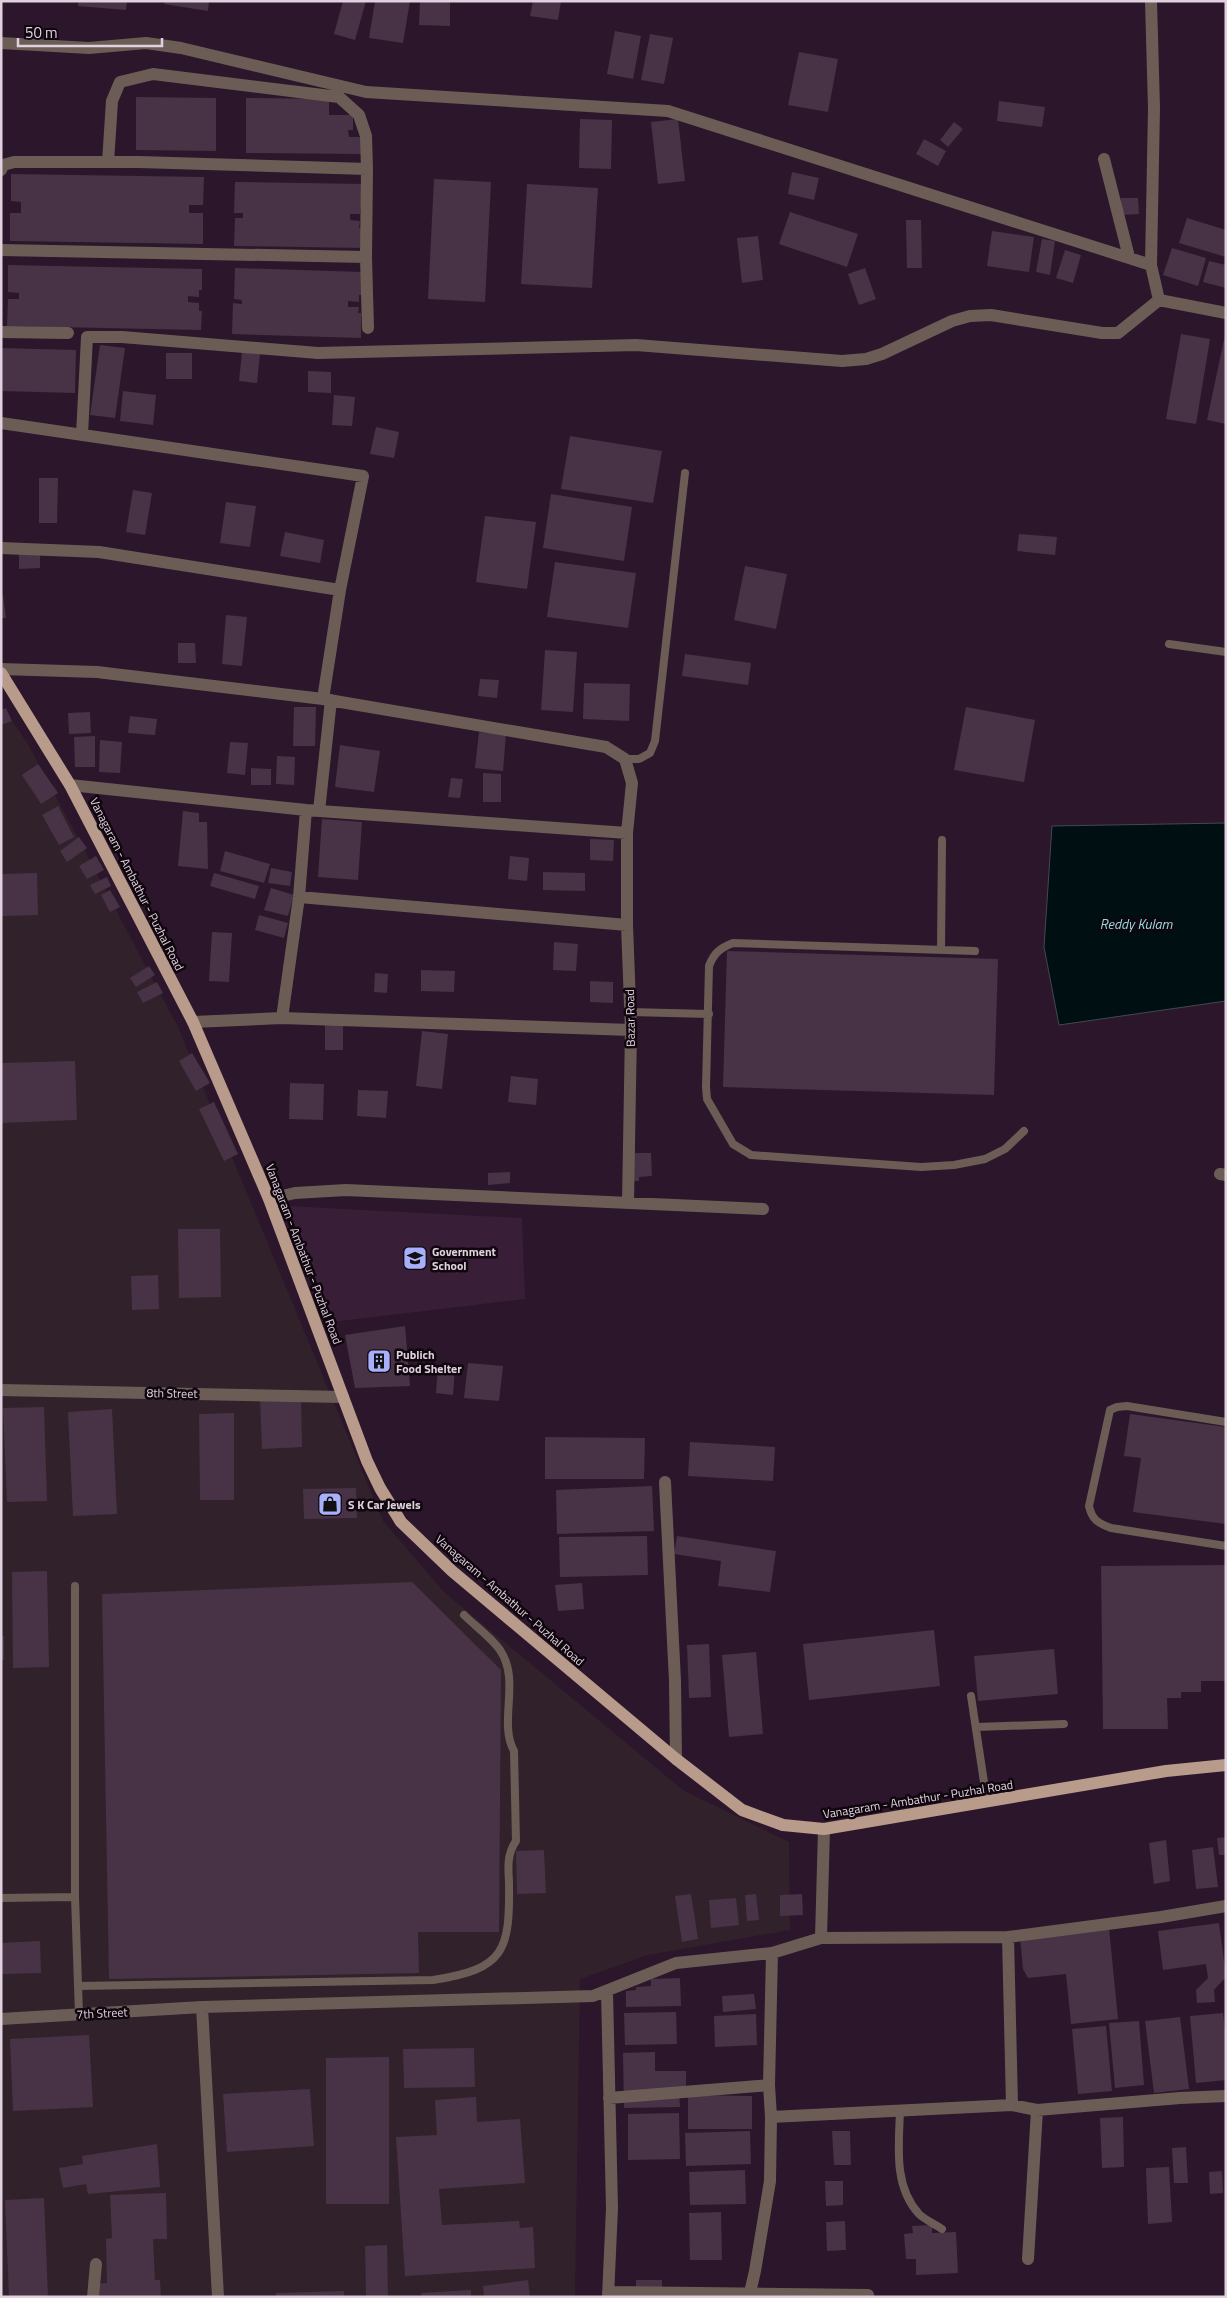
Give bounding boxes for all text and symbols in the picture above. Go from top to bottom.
scale bar [18,15,161,47]
text: 50 m [25,21,58,44]
street label: Vanagaram - Ambathur - Puzhal Road [85,794,189,974]
water label: Reddy Kulam [1100,913,1173,934]
street label: Bazar Road [620,989,640,1047]
street label: Vanagaram - Ambathur - Puzhal Road [261,1161,347,1347]
place label: Government School [432,1242,497,1275]
school or university icon: Government School [402,1245,428,1271]
place label: Publich Food Shelter [396,1345,462,1378]
building icon: Publich Food Shelter [366,1348,392,1374]
street label: 8th Street [146,1383,198,1403]
shop icon: S K Car Jewels [317,1491,343,1517]
place label: S K Car Jewels [348,1495,421,1514]
street label: Vanagaram - Ambathur - Puzhal Road [431,1530,589,1670]
street label: Vanagaram - Ambathur - Puzhal Road [822,1775,1014,1823]
street label: 7th Street [76,2002,129,2024]

